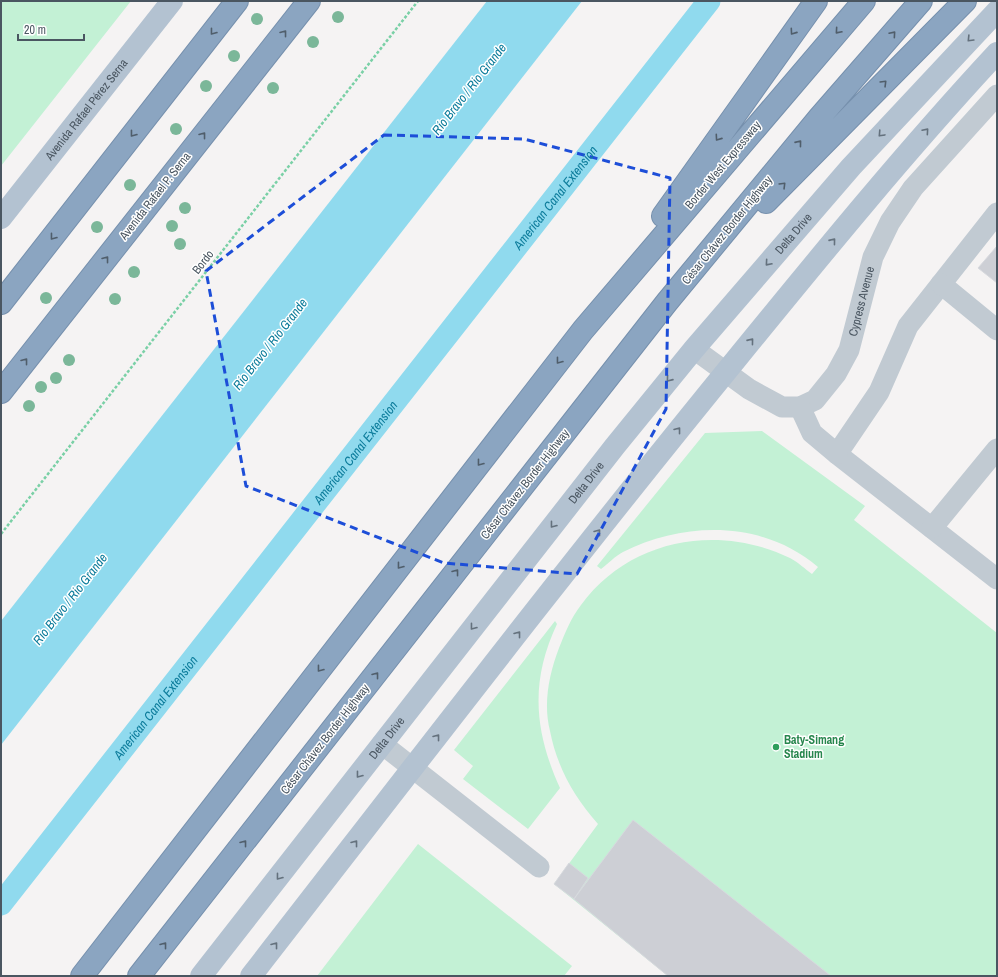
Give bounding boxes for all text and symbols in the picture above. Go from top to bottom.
scale bar [18,16,84,42]
text: 20 m [24,22,46,38]
one-way arrow [836,26,843,33]
one-way arrow [210,27,217,34]
one-way arrow [790,28,798,35]
one-way arrow [279,30,286,37]
one-way arrow [888,31,895,38]
one-way arrow [967,34,975,42]
water label: Río Bravo / Rio Grande [428,40,510,138]
street label: Avenida Rafael Pérez Serna [41,55,132,164]
one-way arrow [879,80,887,88]
street label: Border West Expressway [681,118,765,212]
one-way arrow [921,128,929,136]
one-way arrow [878,129,886,137]
one-way arrow [130,130,137,137]
one-way arrow [199,133,206,140]
one-way arrow [716,134,723,141]
one-way arrow [794,140,801,147]
water label: American Canal Extension [509,142,601,253]
street label: Avenida Rafael P. Serna [115,149,195,244]
street label: César Chávez Border Highway [678,172,776,288]
one-way arrow [778,182,786,190]
street label: Delta Drive [771,210,816,258]
one-way arrow [50,232,57,239]
one-way arrow [828,238,835,245]
street label: Bordo [189,247,217,277]
one-way arrow [101,257,108,264]
one-way arrow [765,259,772,266]
street label: Cypress Avenue [845,265,878,338]
water label: Río Bravo / Rio Grande [229,295,311,393]
one-way arrow [746,339,753,346]
one-way arrow [557,356,564,363]
one-way arrow [20,359,27,366]
one-way arrow [667,375,674,382]
water label: American Canal Extension [309,397,401,508]
street label: César Chávez Border Highway [477,426,573,542]
one-way arrow [673,427,680,434]
street label: Delta Drive [565,458,608,507]
one-way arrow [477,459,484,466]
one-way arrow [551,521,558,528]
one-way arrow [593,530,600,537]
water label: Río Bravo / Rio Grande [29,550,111,648]
one-way arrow [398,561,405,568]
one-way arrow [451,570,458,577]
one-way arrow [471,623,478,630]
one-way arrow [513,632,520,639]
water label: American Canal Extension [109,652,201,763]
one-way arrow [318,664,325,671]
one-way arrow [371,672,378,679]
street label: César Chávez Border Highway [277,681,373,797]
street label: Delta Drive [365,714,408,762]
place label: Baty-Simang Stadium [784,732,844,762]
one-way arrow [433,734,440,741]
marker: Baty-Simang Stadium [771,742,781,752]
one-way arrow [356,770,363,777]
one-way arrow [239,840,246,847]
one-way arrow [350,840,357,847]
one-way arrow [276,873,283,880]
one-way arrow [159,943,166,950]
one-way arrow [270,943,277,950]

